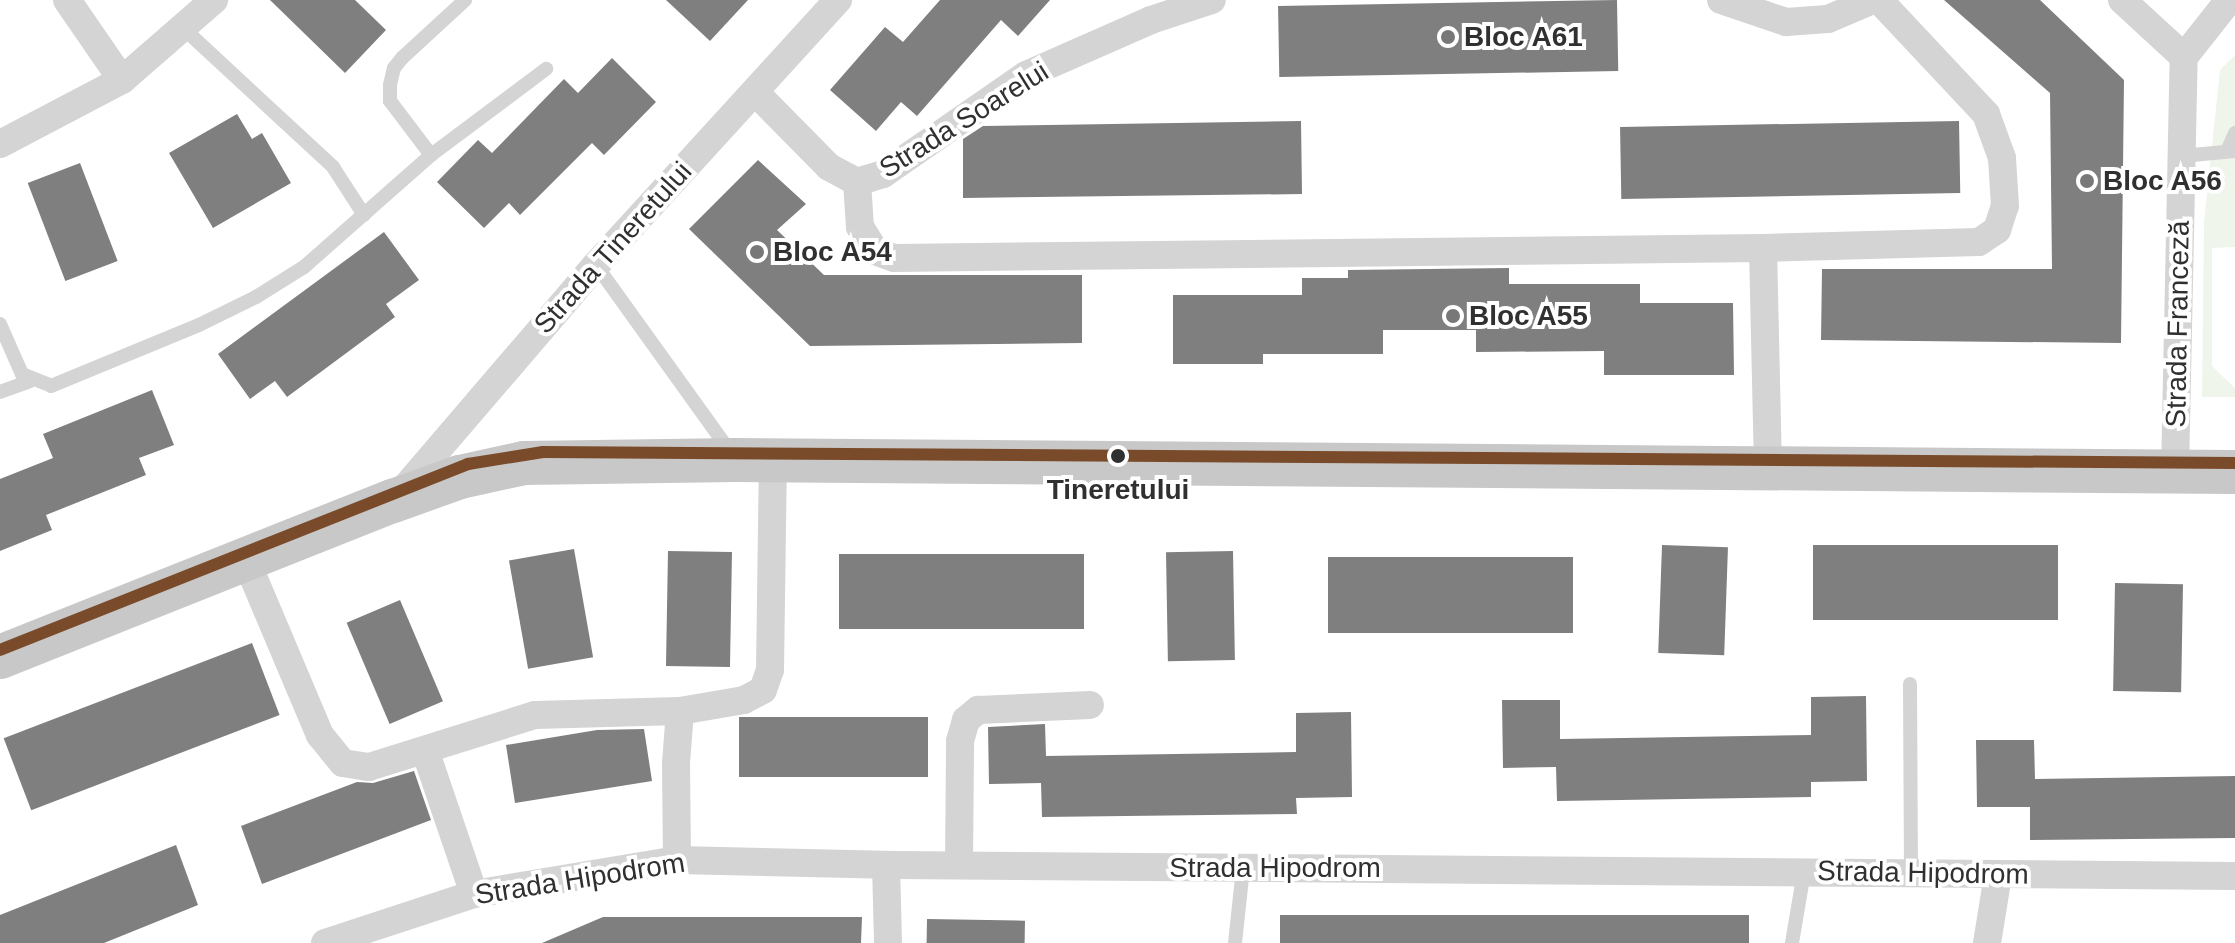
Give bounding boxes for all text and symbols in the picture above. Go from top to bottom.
place label: Bloc A61 [1464,20,1584,54]
marker: Bloc A61 [1439,28,1457,46]
street label: Strada Soarelui [873,55,1055,185]
street label: Strada Tineretului [527,155,699,341]
place label: Bloc A56 [2103,164,2223,198]
marker: Bloc A56 [2078,172,2096,190]
street label: Strada Franceză [2159,220,2197,428]
place label: Bloc A54 [773,235,893,269]
marker: Bloc A54 [748,243,766,261]
place label: Bloc A55 [1469,299,1589,333]
marker: Bloc A55 [1444,307,1462,325]
marker: Tineretului [1104,442,1132,470]
place label: Tineretului [1047,473,1189,507]
street label: Strada Hipodrom [473,846,687,912]
street label: Strada Hipodrom [1169,851,1381,885]
street label: Strada Hipodrom [1817,854,2029,892]

